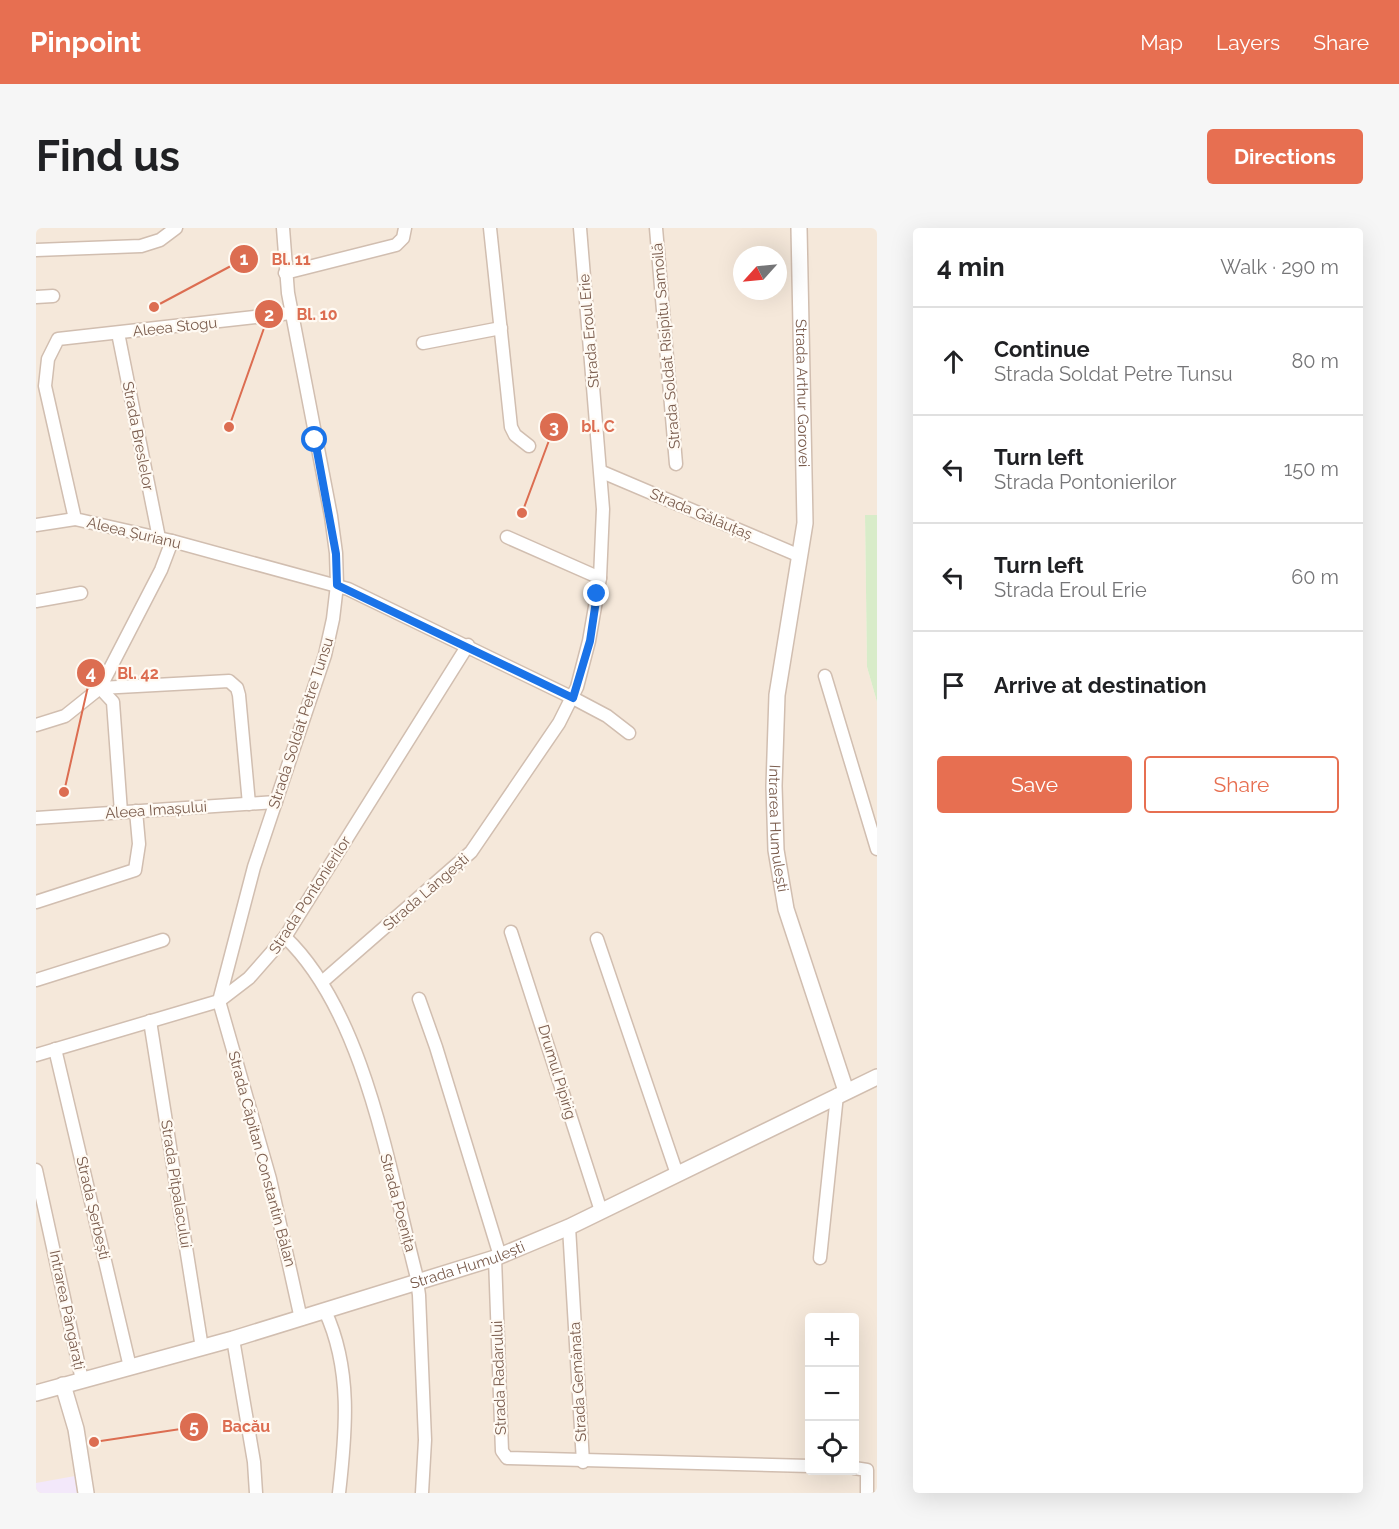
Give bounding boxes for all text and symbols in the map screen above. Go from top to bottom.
text: Pinpoint [30,26,141,59]
text: Map [1140,30,1183,55]
text: Layers [1216,30,1280,55]
text: Share [1313,30,1369,55]
button: Directions [1207,129,1363,184]
text: Find us [36,132,180,181]
callout: Bl. 11 [229,242,322,276]
street label: Strada Soldat Risipitu Samoilă [648,242,684,450]
north arrow [733,246,787,300]
text: 1 [240,248,249,269]
text: Bl. 11 [271,250,311,269]
text: 4 min [937,252,1005,282]
text: Walk · 290 m [1220,255,1339,279]
street label: Strada Eroul Erie [575,273,603,389]
callout: Bl. 10 [254,297,349,331]
text: 2 [264,304,274,325]
text: Bl. 10 [296,305,338,324]
street label: Aleea Stogu [132,314,218,340]
street label: Strada Arthur Gorovei [792,319,813,467]
text: Continue [994,336,1090,362]
icon: ahead [937,345,970,378]
text: 80 m [1291,349,1339,373]
text: Strada Soldat Petre Tunsu [994,362,1233,386]
street label: Strada Breslelor [119,380,158,493]
callout: bl. C [539,410,627,444]
text: 3 [549,416,559,437]
text: bl. C [581,417,615,436]
route start [301,426,327,452]
text: Turn left [994,444,1084,470]
icon: left [937,453,970,486]
text: 150 m [1284,457,1339,481]
text: Strada Pontonierilor [994,470,1177,494]
street label: Strada Gălăuțaș [647,484,755,544]
street label: Aleea Șurianu [85,513,183,553]
text: Turn left [994,552,1084,578]
icon: left [937,561,970,594]
text: 60 m [1291,565,1339,589]
text: Strada Eroul Erie [994,578,1147,602]
route end [583,580,609,606]
street label: Strada Soldat Petre Tunsu [265,635,337,811]
callout: Bl. 42 [76,656,171,690]
text: 4 [86,662,96,683]
text: Bl. 42 [117,664,159,683]
icon: arrive [937,669,970,702]
text: Arrive at destination [994,672,1207,698]
button: Save [937,756,1132,813]
button: Share [1144,756,1339,813]
street label: Intrarea Humulești [765,764,792,893]
street label: Aleea Imașului [105,797,207,823]
street label: Strada Pontonierilor [265,832,355,957]
street label: Strada Lăngești [379,850,473,934]
street label: Drumul Pipirig [534,1023,580,1121]
street label: Strada Căpitan Constantin Bălan [224,1049,300,1269]
street label: Strada Pitpalacului [157,1119,195,1249]
street label: Strada Poenița [376,1152,420,1254]
street label: Strada Șerbești [72,1155,114,1261]
street label: Strada Humulești [408,1238,528,1293]
street label: Intrarea Pângărați [46,1249,88,1371]
map controls [805,1313,859,1475]
button: + [805,1313,859,1367]
street label: Strada Radarului [488,1320,510,1436]
street label: Strada Gemănata [566,1321,590,1443]
button: − [805,1367,859,1421]
callout: Bacău [179,1410,282,1444]
text: 5 [189,1416,199,1437]
text: Bacău [222,1417,270,1436]
button: locate [805,1421,859,1475]

